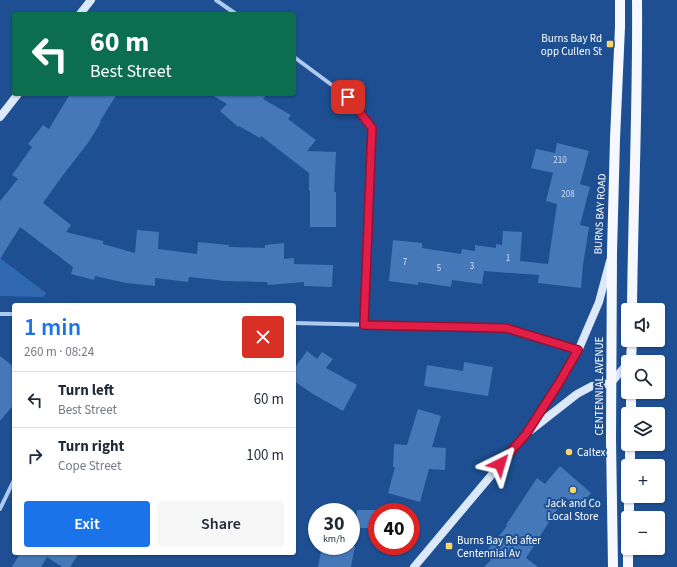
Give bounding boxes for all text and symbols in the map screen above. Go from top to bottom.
text: 60 m [90,22,149,62]
icon: left [24,28,76,80]
place label: Burns Bay Rd opp Cullen St [541,31,602,59]
marker: Burns Bay Rd opp Cullen St [605,39,615,49]
text: Best Street [90,59,171,84]
pin [331,80,365,114]
icon: arrive [337,86,359,108]
house number: 210 [553,154,567,167]
street label: BURNS BAY ROAD [590,173,610,255]
house number: 208 [561,188,575,201]
house number: 1 [506,252,510,265]
house number: 7 [403,256,408,269]
house number: 3 [470,260,475,273]
house number: 5 [437,262,442,275]
map controls [621,303,665,555]
button: sound [621,303,665,347]
text: 1 min [24,310,81,345]
button: close [242,316,284,358]
street label: CENTENNIAL AVENUE [592,336,607,435]
text: 260 m · 08:24 [24,343,94,361]
button: search [621,355,665,399]
text: Turn left [58,380,114,401]
icon: left [24,389,46,411]
text: 60 m [254,389,284,410]
text: Best Street [58,401,117,419]
button: layers [621,407,665,451]
text: Turn right [58,436,124,457]
position arrow [479,443,521,485]
icon: right [24,445,46,467]
text: 100 m [246,445,284,466]
place label: Caltex [577,445,606,460]
marker: Caltex [564,447,574,457]
text: Cope Street [58,457,121,475]
button: + [621,459,665,503]
marker: Jack and Co Local Store [568,485,578,495]
place label: Jack and Co Local Store [545,496,601,524]
button: Exit [24,501,150,547]
button: Share [158,501,284,547]
speed limit sign: 40 [368,503,420,555]
text: 30 [323,510,345,538]
button: − [621,511,665,555]
text: km/h [323,532,345,546]
place label: Burns Bay Rd after Centennial Av [457,533,541,561]
marker: Burns Bay Rd after Centennial Av [444,541,454,551]

